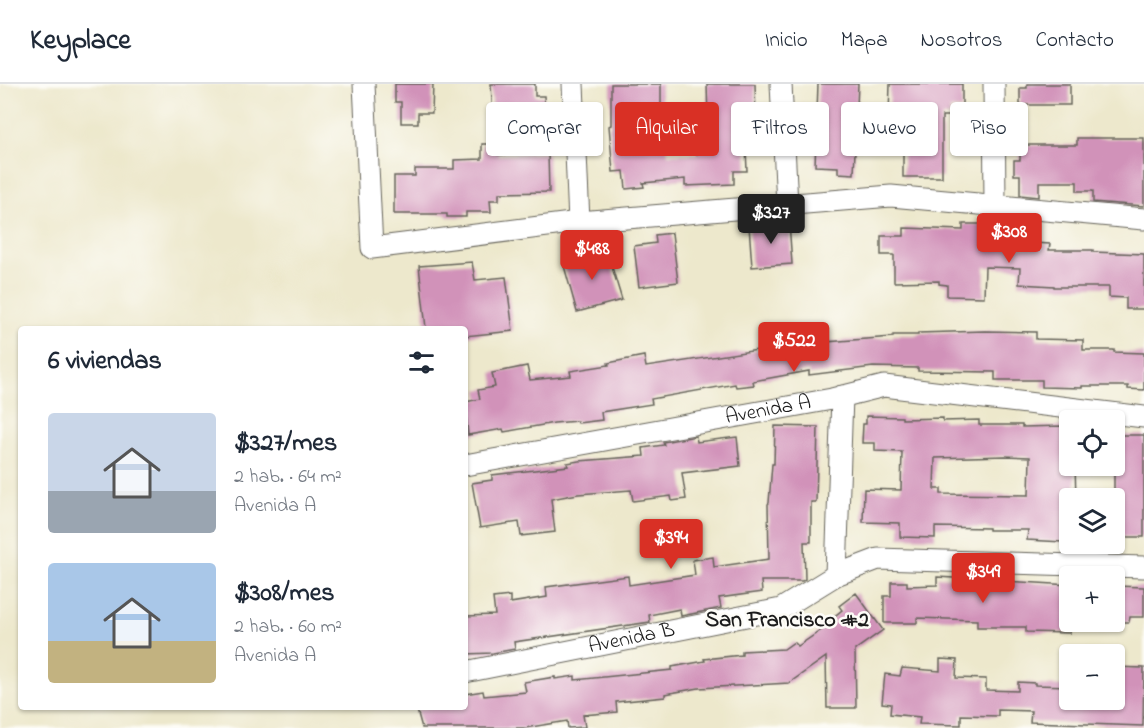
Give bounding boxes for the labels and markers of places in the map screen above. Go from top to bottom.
pin: $327 [735,194,807,245]
pin: $308 [973,213,1045,264]
pin: $488 [556,230,628,281]
pin: $522 [758,322,830,373]
pin: $394 [635,519,707,570]
pin: $349 [947,553,1019,604]

